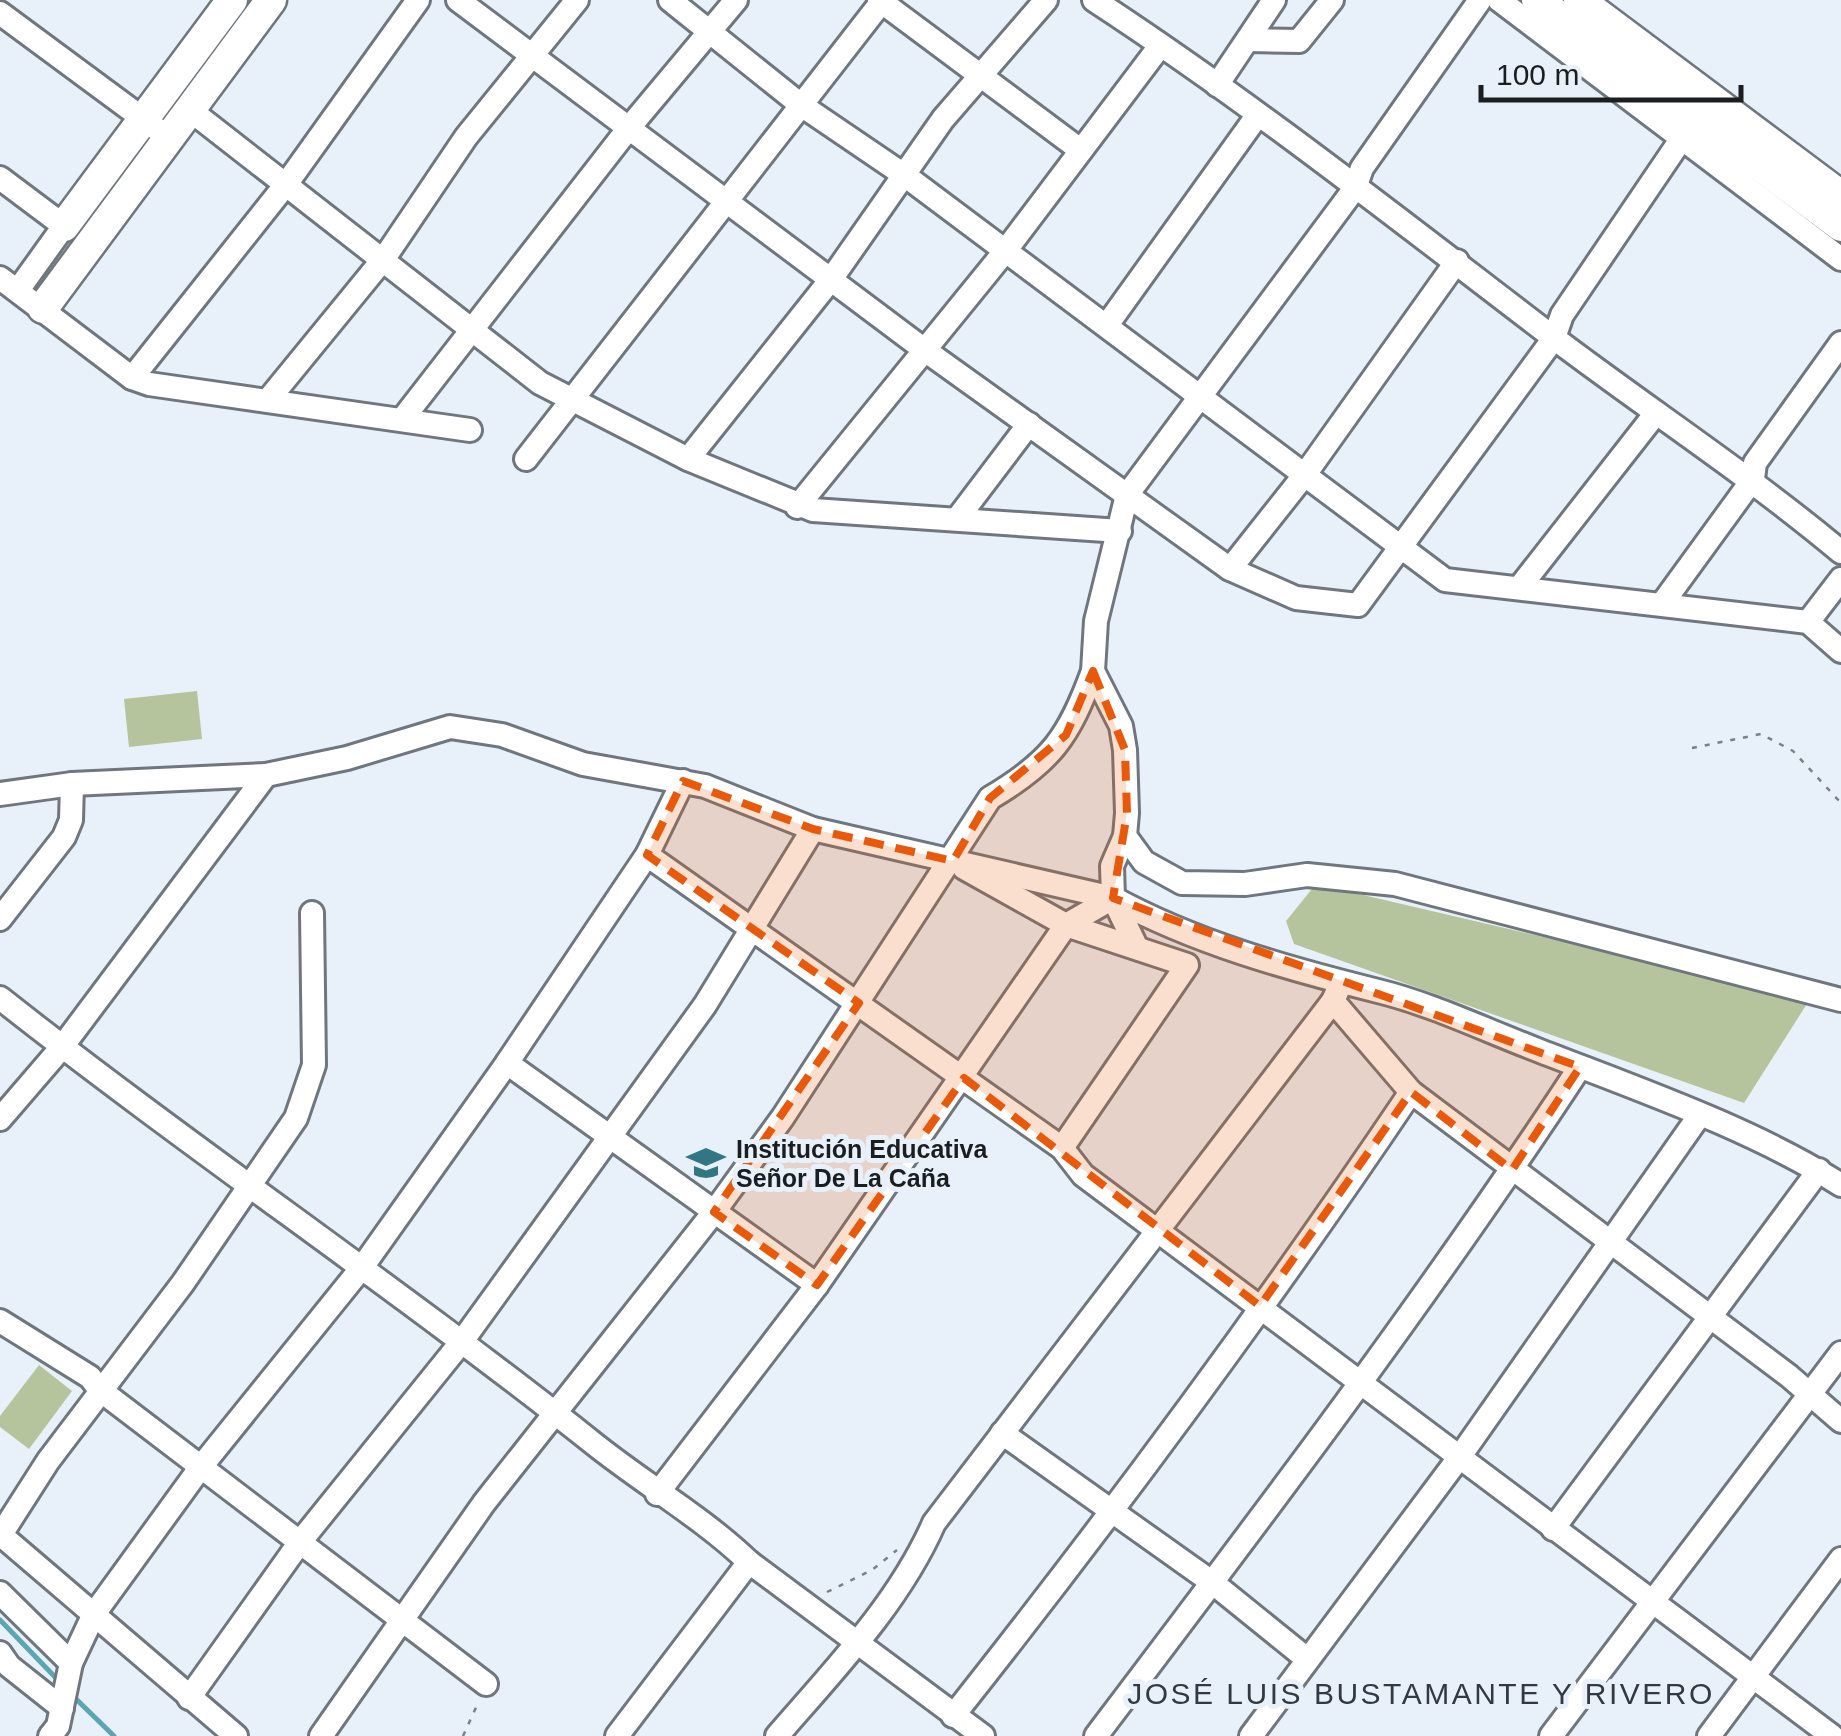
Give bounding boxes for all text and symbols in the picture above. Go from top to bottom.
scale bar [1481,40,1741,102]
text: 100 m [1496,58,1579,91]
place label: Institución Educativa Señor De La Caña [736,1135,989,1192]
school or university icon: Institución Educativa Señor De La Caña [685,1142,727,1184]
district label: JOSÉ LUIS BUSTAMANTE Y RIVERO [1127,1677,1715,1710]

